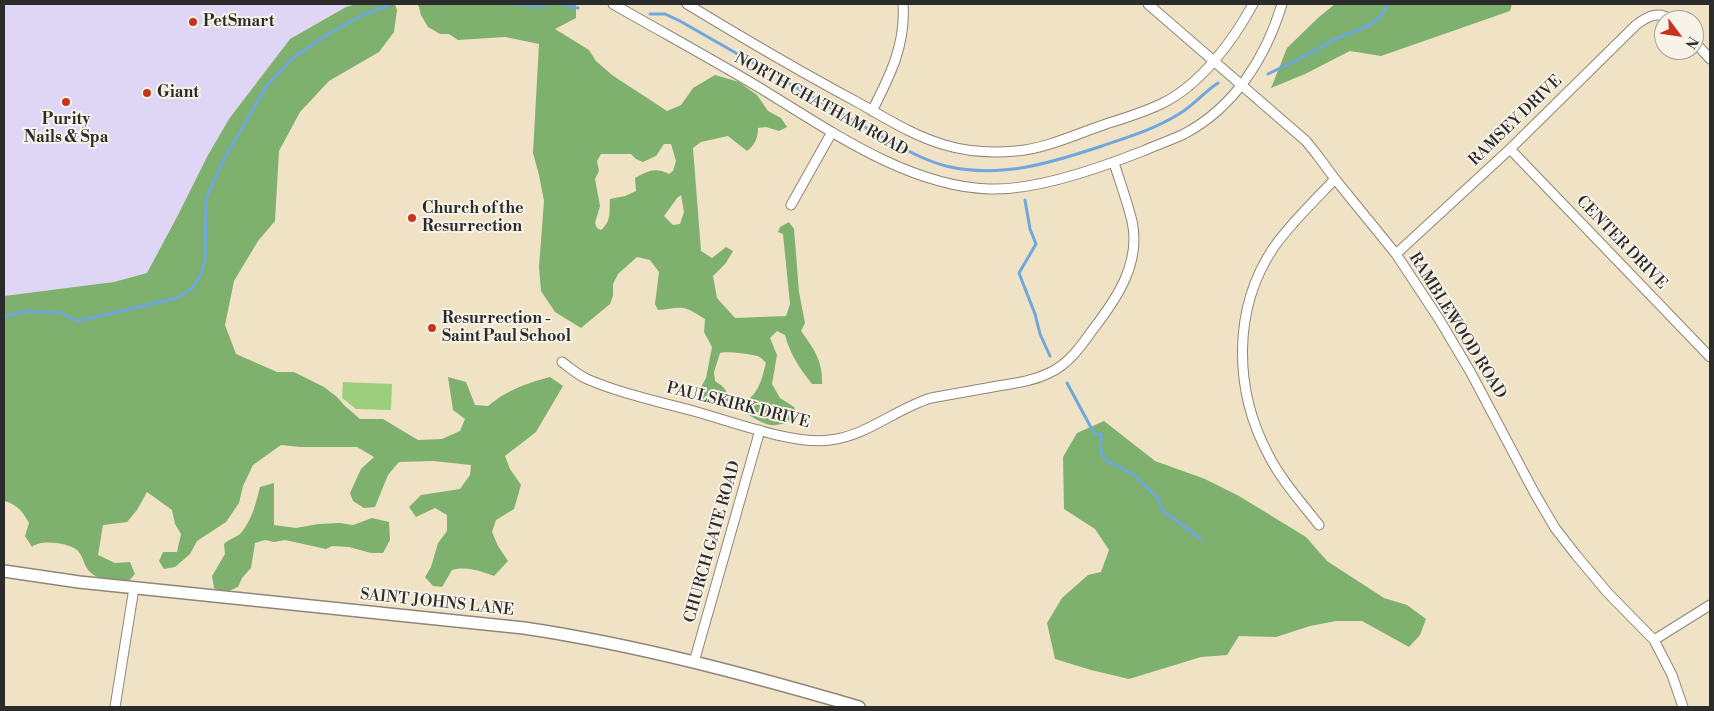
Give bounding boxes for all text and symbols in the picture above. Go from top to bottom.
north arrow [1654,10,1704,60]
place label: PetSmart [203,12,274,32]
marker: PetSmart [187,16,199,28]
text: N [1680,33,1702,52]
street label: NORTH CHATHAM ROAD [731,49,911,161]
street label: RAMSEY DRIVE [1465,72,1567,170]
place label: Giant [157,83,199,103]
marker: Giant [141,87,153,99]
marker: Purity Nails & Spa [60,96,72,108]
place label: Purity Nails & Spa [24,110,108,148]
street label: CENTER DRIVE [1571,192,1671,294]
place label: Church of the Resurrection [422,199,524,237]
marker: Church of the Resurrection [406,212,418,224]
street label: RAMBLEWOOD ROAD [1404,249,1510,403]
place label: Resurrection - Saint Paul School [442,309,571,347]
marker: Resurrection - Saint Paul School [426,322,438,334]
street label: PAULSKIRK DRIVE [664,379,812,433]
street label: CHURCH GATE ROAD [681,459,745,625]
street label: SAINT JOHNS LANE [359,585,515,621]

